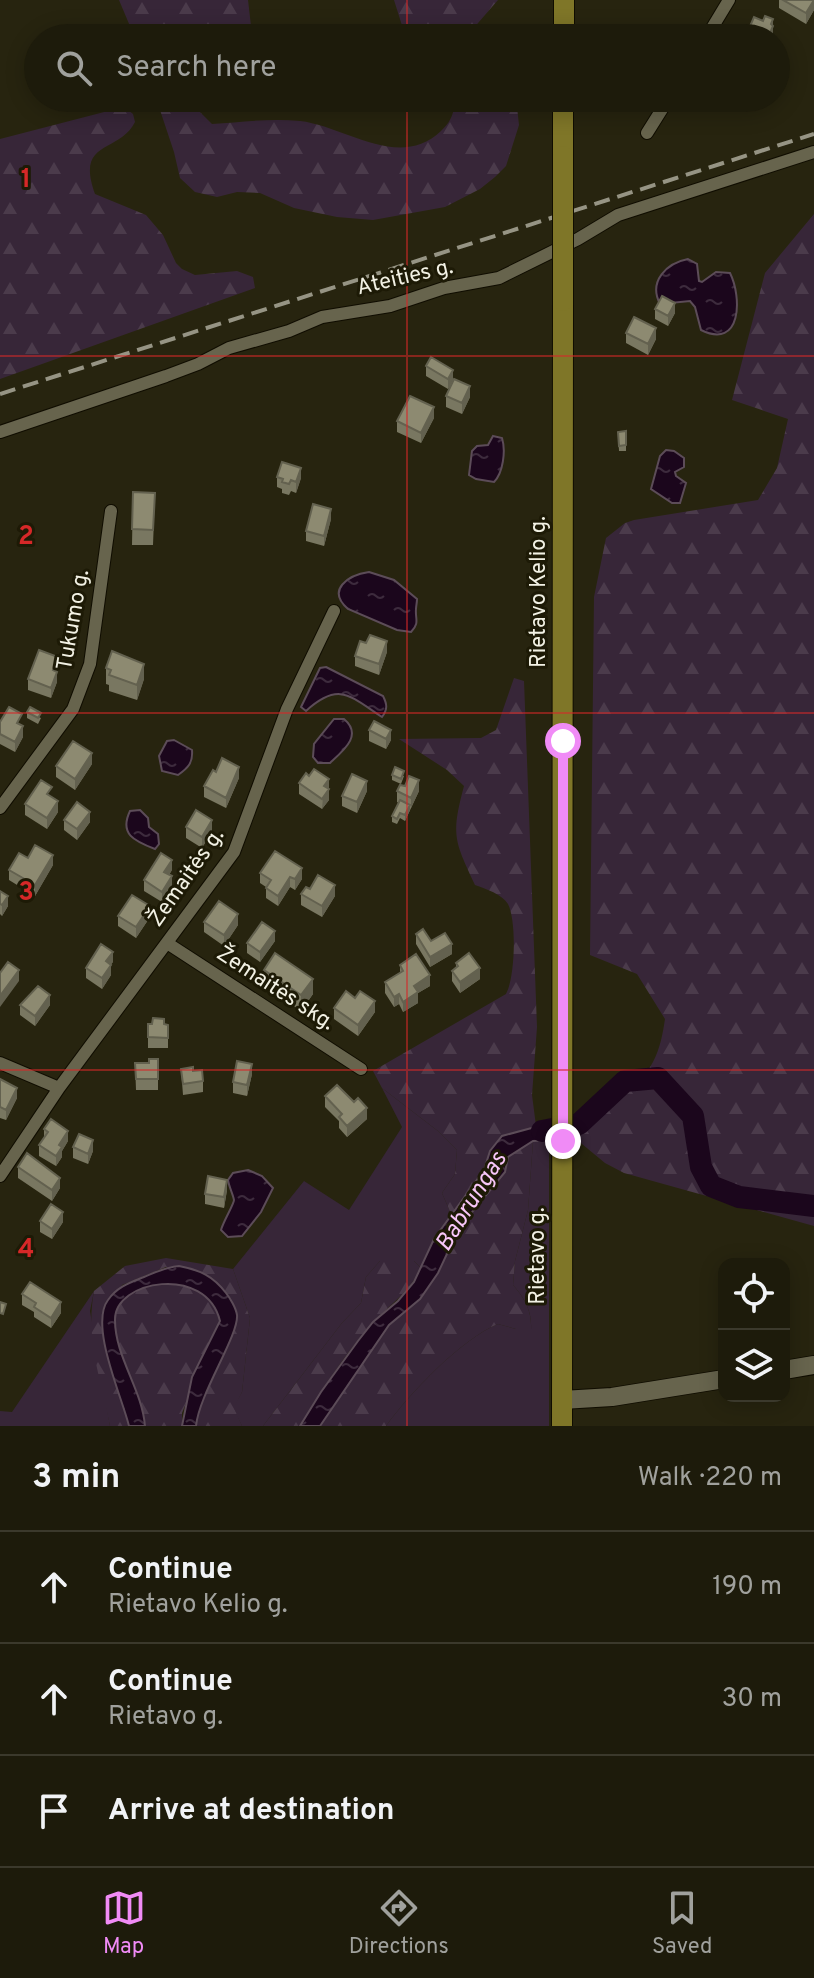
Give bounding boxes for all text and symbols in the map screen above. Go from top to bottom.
search box [24,24,790,112]
icon: search [52,46,96,90]
text: Search here [116,50,276,87]
text: 1 [21,164,31,197]
street label: Ateities g. [354,254,456,302]
street label: Rietavo Kelio g. [526,516,553,668]
text: 2 [18,521,34,554]
street label: Tukumo g. [52,567,96,673]
route start [545,723,581,759]
street label: Žemaitės g. [142,822,231,933]
text: 3 [18,877,34,910]
street label: Žemaitės skg. [211,939,340,1037]
route end [545,1123,581,1159]
water label: Babrungas [430,1146,515,1257]
street label: Rietavo g. [525,1207,552,1305]
text: 4 [18,1234,34,1267]
map controls [718,1258,790,1402]
button: locate [718,1258,790,1330]
button: layers [718,1330,790,1402]
text: 3 min [32,1457,120,1500]
text: Walk · 220 m [638,1462,782,1495]
text: Continue [108,1552,233,1589]
icon: ahead [32,1565,76,1609]
text: 190 m [712,1571,782,1604]
text: Rietavo Kelio g. [108,1589,288,1622]
text: Continue [108,1664,233,1701]
icon: ahead [32,1677,76,1721]
text: 30 m [722,1683,782,1716]
text: Rietavo g. [108,1701,223,1734]
icon: arrive [32,1789,76,1833]
text: Arrive at destination [108,1793,394,1830]
tab: Map [102,1886,146,1961]
tab: Directions [349,1886,449,1961]
tab: Saved [652,1886,712,1961]

